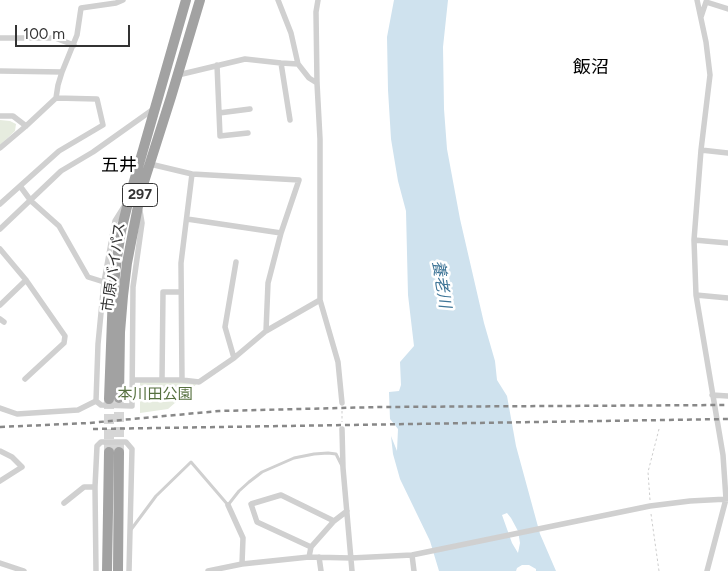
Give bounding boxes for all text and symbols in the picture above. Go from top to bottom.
scale bar [18,15,132,47]
text: 100 m [23,25,65,43]
district label: 飯沼 [573,57,609,79]
district label: 五井 [101,155,137,177]
road number: 297 [122,184,158,206]
street label: 市原バイパス [99,221,129,313]
water label: 養老川 [428,259,454,309]
park label: 本川田公園 [118,386,192,404]

